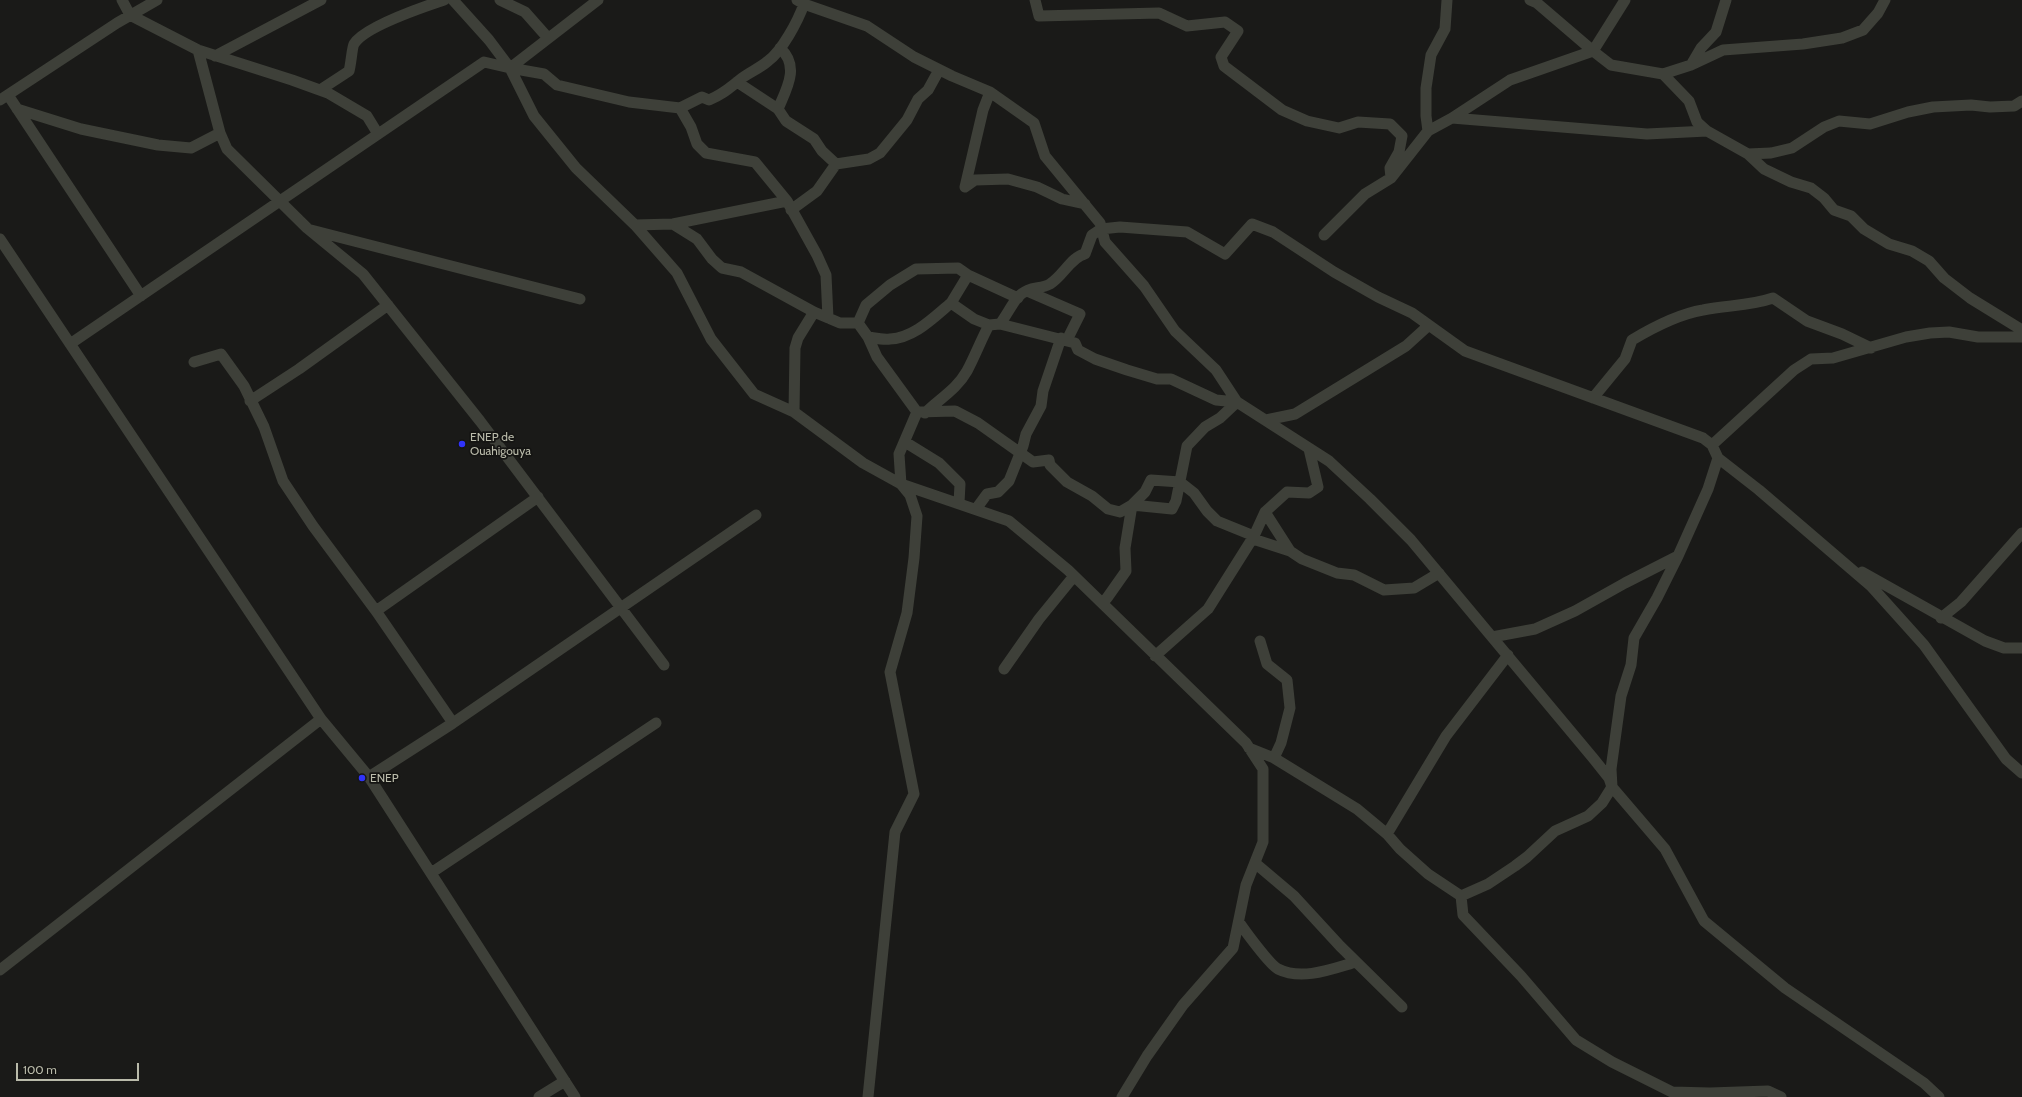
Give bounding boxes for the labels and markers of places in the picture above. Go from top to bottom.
place label: ENEP de Ouahigouya [470,430,531,458]
marker: ENEP de Ouahigouya [457,439,467,449]
place label: ENEP [370,771,399,785]
marker: ENEP [357,773,367,783]

